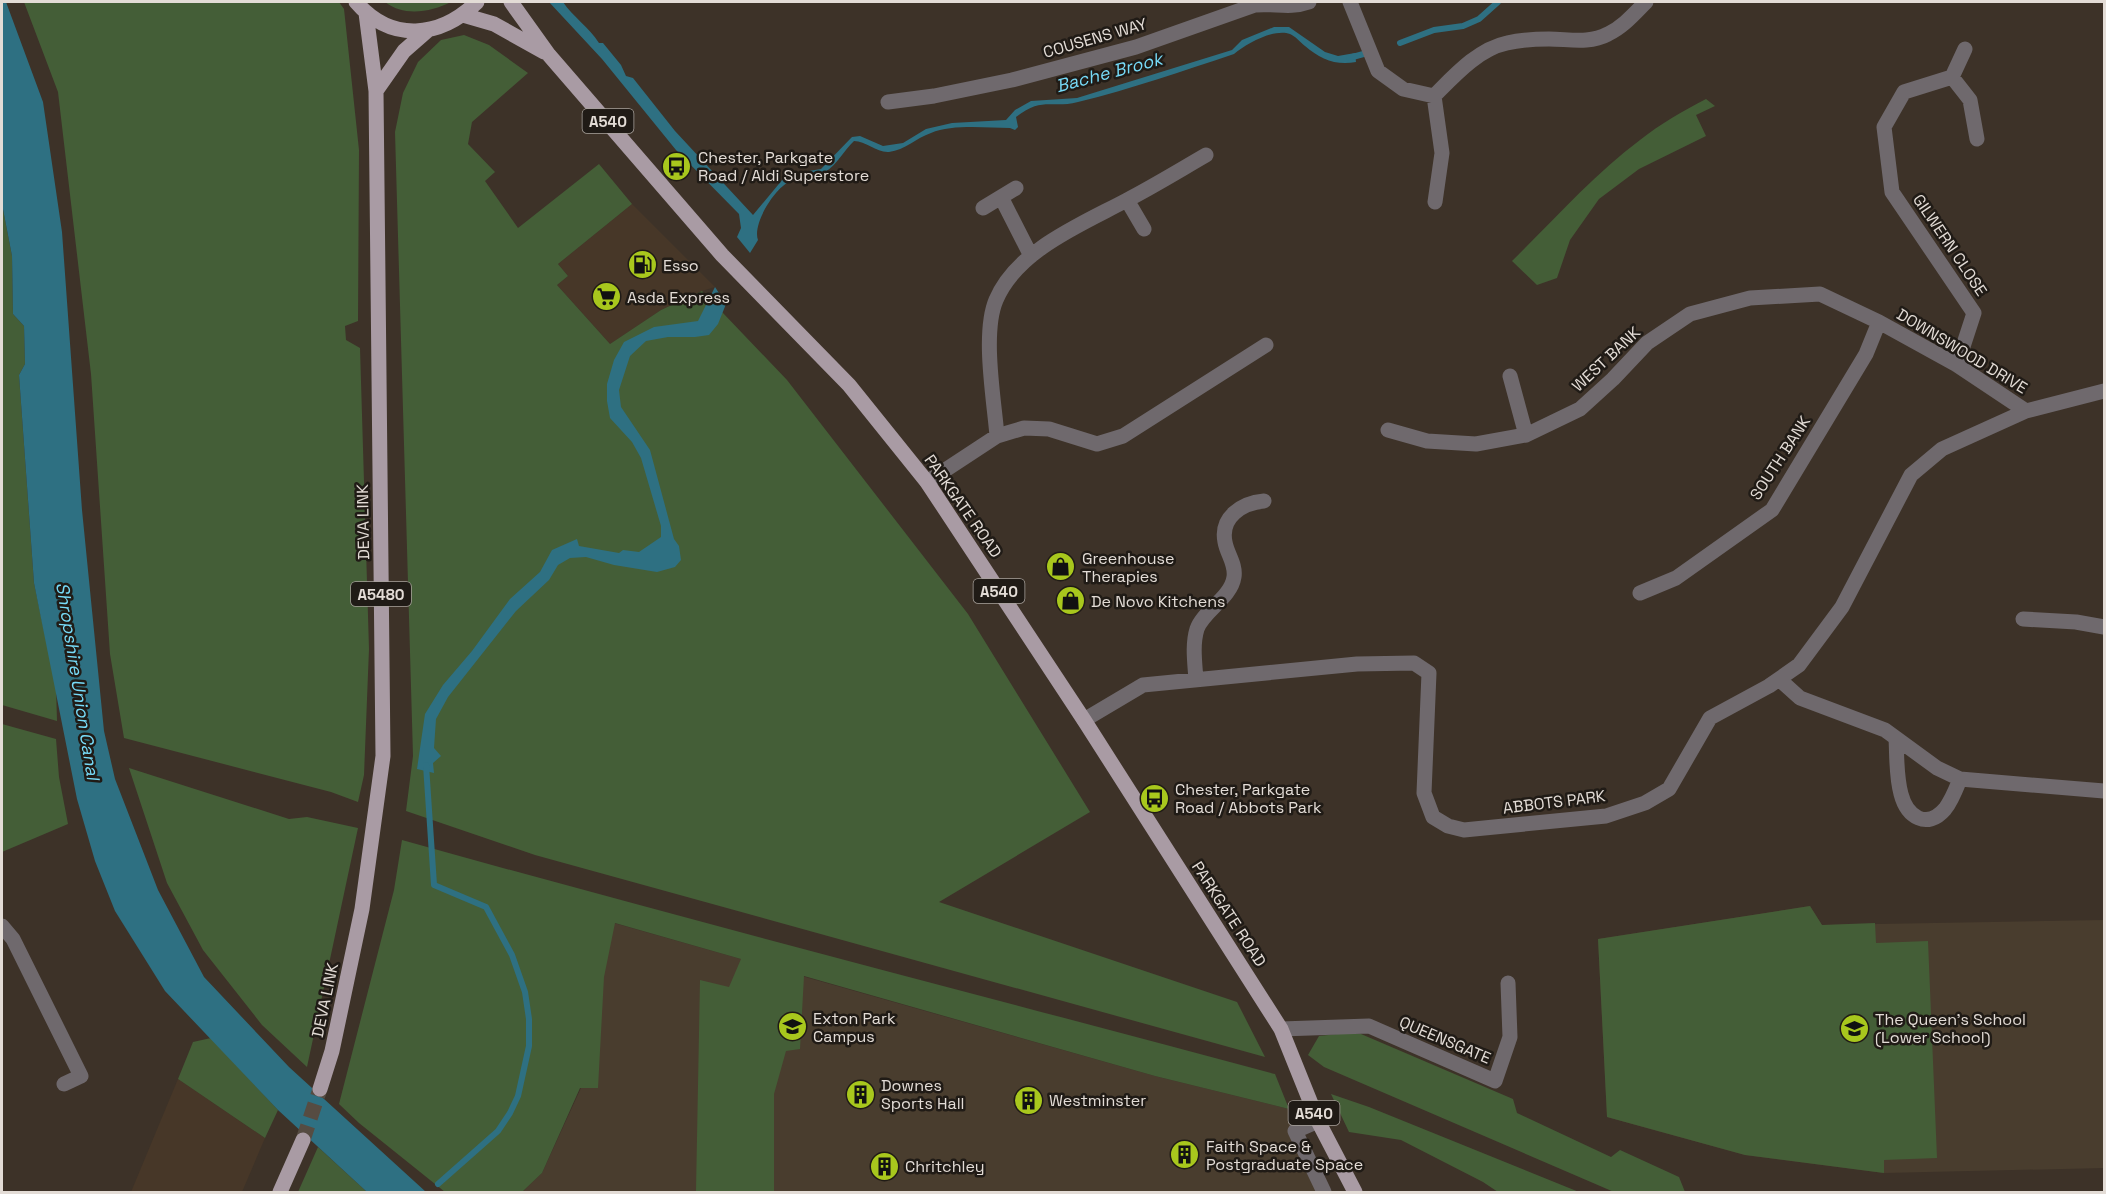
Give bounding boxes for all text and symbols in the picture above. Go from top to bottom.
street label: COUSENS WAY [1041,13,1150,63]
water label: Bache Brook [1053,46,1167,97]
road number: A540 [582,109,634,133]
place label: Chester, Parkgate Road / Aldi Superstore [698,147,869,186]
bus stop icon: Chester, Parkgate Road / Aldi Superstore [661,150,693,182]
street label: GILWERN CLOSE [1908,190,1992,300]
fuel station icon: Esso [626,249,658,281]
place label: Esso [663,255,699,276]
supermarket icon: Asda Express [590,281,622,313]
place label: Asda Express [627,287,730,308]
street label: DOWNSWOOD DRIVE [1893,304,2031,398]
street label: WEST BANK [1567,322,1645,396]
street label: SOUTH BANK [1745,412,1815,504]
street label: PARKGATE ROAD [920,450,1006,562]
street label: DEVA LINK [352,484,374,560]
place label: Greenhouse Therapies [1082,548,1174,587]
shop icon: Greenhouse Therapies [1045,551,1077,583]
road number: A540 [974,579,1024,603]
water label: Shropshire Union Canal [51,581,105,784]
road number: A5480 [351,582,411,606]
shop icon: De Novo Kitchens [1054,585,1086,617]
place label: De Novo Kitchens [1091,591,1226,612]
place label: Chester, Parkgate Road / Abbots Park [1175,779,1322,818]
bus stop icon: Chester, Parkgate Road / Abbots Park [1138,782,1170,814]
street label: ABBOTS PARK [1502,785,1607,819]
street label: PARKGATE ROAD [1187,857,1271,971]
street label: DEVA LINK [307,961,343,1039]
place label: Exton Park Campus [813,1008,896,1047]
place label: The Queen's School (Lower School) [1875,1009,2026,1048]
school or university icon: Exton Park Campus [776,1011,808,1043]
street label: QUEENSGATE [1396,1011,1494,1069]
school or university icon: The Queen's School (Lower School) [1838,1012,1870,1044]
place label: Downes Sports Hall [881,1075,964,1114]
building icon: Downes Sports Hall [844,1078,876,1110]
building icon: Westminster [1012,1084,1044,1116]
place label: Westminster [1049,1090,1146,1111]
road number: A540 [1288,1101,1340,1125]
place label: Faith Space & Postgraduate Space [1206,1136,1363,1175]
building icon: Faith Space & Postgraduate Space [1169,1139,1201,1171]
building icon: Chritchley [868,1150,900,1182]
place label: Chritchley [905,1156,985,1177]

